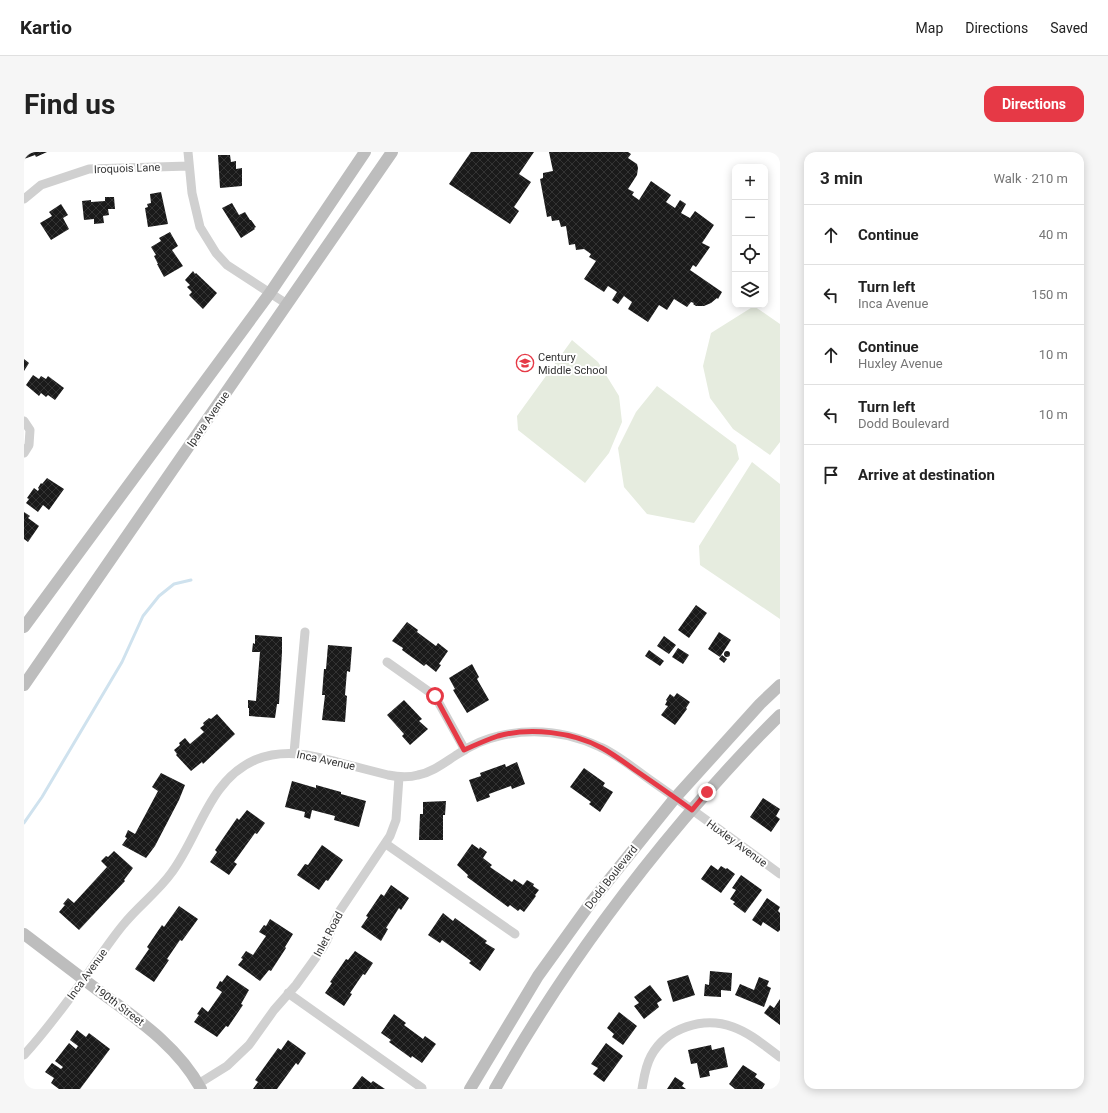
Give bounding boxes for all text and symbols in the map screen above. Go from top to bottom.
text: Kartio [20,16,72,39]
text: Map [916,20,943,36]
text: Directions [965,20,1028,36]
text: Saved [1050,20,1088,36]
button: Directions [984,86,1084,122]
text: Find us [24,88,115,121]
street label: Iroquois Lane [94,161,161,176]
map controls [732,164,768,308]
button: + [732,164,768,200]
text: 3 min [820,168,863,188]
text: Walk · 210 m [993,171,1068,186]
button: − [732,200,768,236]
icon: ahead [820,224,842,246]
text: Continue [858,226,919,244]
text: 40 m [1039,227,1068,242]
button: locate [732,236,768,272]
button: layers [732,272,768,308]
text: Turn left [858,278,915,296]
icon: left [820,284,842,306]
text: 150 m [1031,287,1068,302]
text: Inca Avenue [858,296,928,311]
text: Continue [858,338,919,356]
icon: ahead [820,344,842,366]
text: 10 m [1039,347,1068,362]
place label: Century Middle School [538,351,608,377]
school or university icon: Century Middle School [515,353,535,373]
text: Huxley Avenue [858,356,943,371]
street label: Ipava Avenue [184,389,232,450]
text: Turn left [858,398,915,416]
icon: left [820,404,842,426]
text: 10 m [1039,407,1068,422]
text: Dodd Boulevard [858,416,949,431]
icon: arrive [820,464,842,486]
text: Arrive at destination [858,466,995,484]
route start [426,687,444,705]
street label: Inca Avenue [295,748,357,773]
route end [698,783,716,801]
street label: Huxley Avenue [704,817,770,870]
street label: Dodd Boulevard [582,843,640,912]
street label: Inlet Road [311,909,346,959]
street label: Inca Avenue [65,946,110,1002]
street label: 190th Street [91,982,147,1029]

